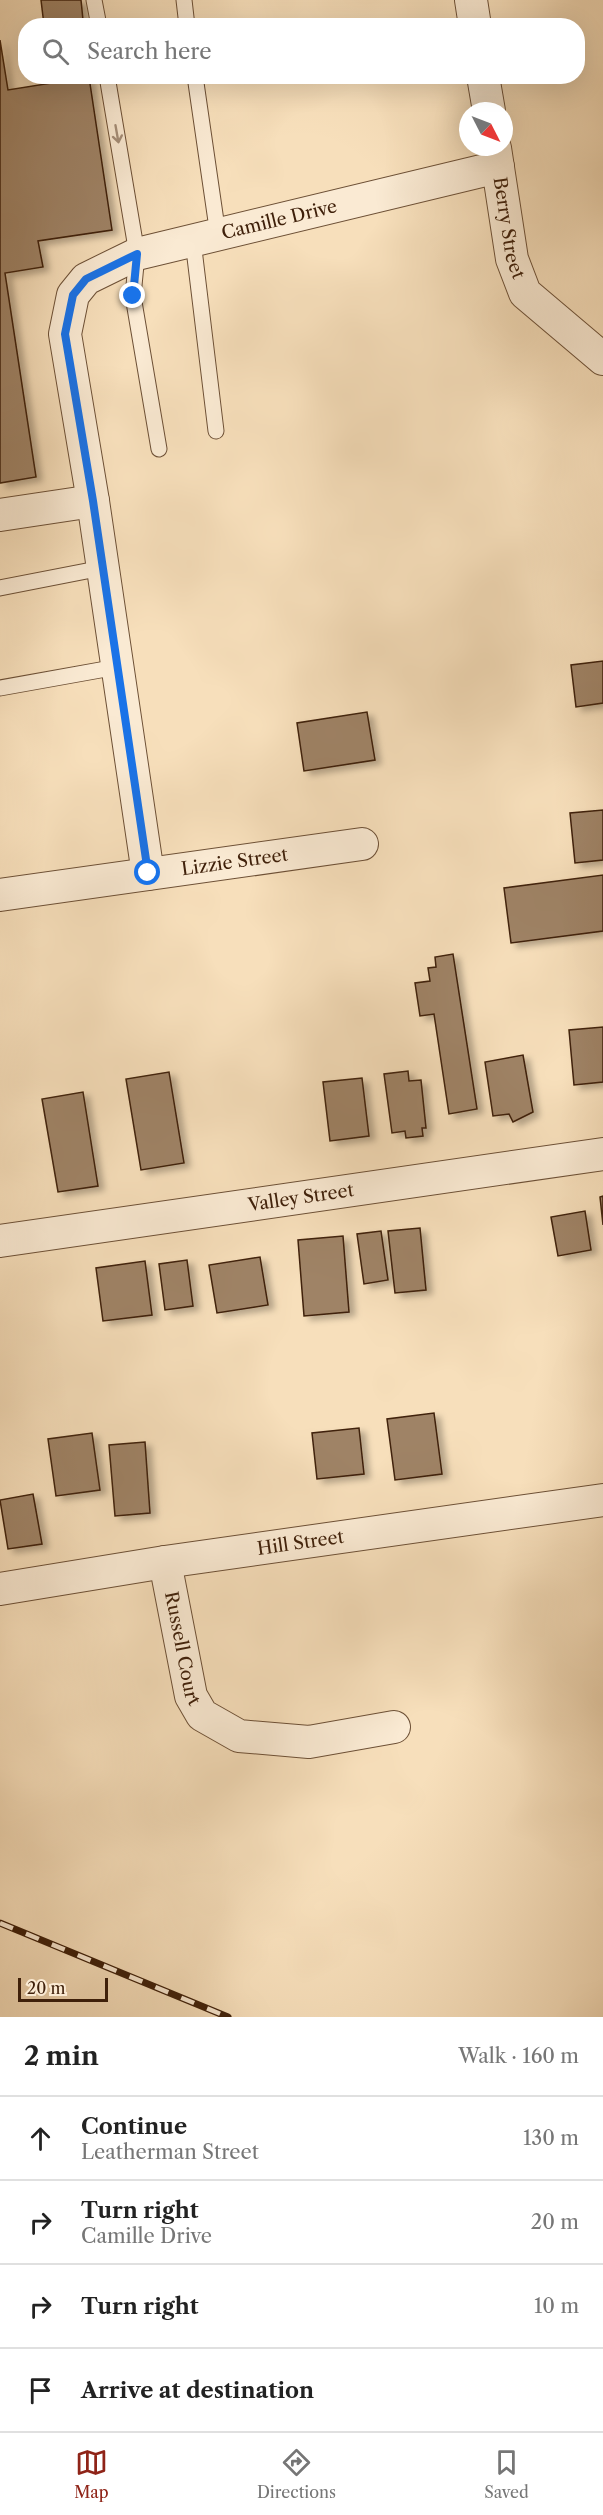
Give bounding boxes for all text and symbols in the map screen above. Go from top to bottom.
search box [18,18,585,84]
icon: search [39,35,72,68]
text: Search here [87,38,212,65]
north arrow [459,102,513,156]
one-way arrow [112,124,123,144]
street label: Berry Street [489,175,530,282]
street label: Camille Drive [219,195,339,244]
route end [119,282,145,308]
street label: Lizzie Street [180,843,290,880]
route start [134,859,160,885]
street label: Valley Street [246,1179,356,1216]
street label: Hill Street [256,1526,346,1560]
street label: Russell Court [160,1590,205,1710]
scale bar [18,1975,108,2002]
text: 20 m [27,1978,66,1998]
text: 2 min [24,2040,99,2072]
text: Walk · 160 m [458,2044,579,2068]
text: Continue [81,2113,187,2140]
icon: ahead [24,2122,57,2155]
text: 130 m [523,2126,579,2150]
text: Leatherman Street [81,2140,259,2164]
text: Turn right [81,2197,199,2224]
icon: right [24,2206,57,2239]
text: 20 m [531,2210,579,2234]
text: Camille Drive [81,2224,212,2248]
icon: right [24,2290,57,2323]
text: Turn right [81,2293,199,2320]
text: 10 m [534,2294,579,2318]
icon: arrive [24,2374,57,2407]
text: Arrive at destination [81,2377,314,2404]
tab: Map [74,2446,109,2502]
tab: Directions [257,2446,336,2502]
tab: Saved [484,2446,529,2502]

